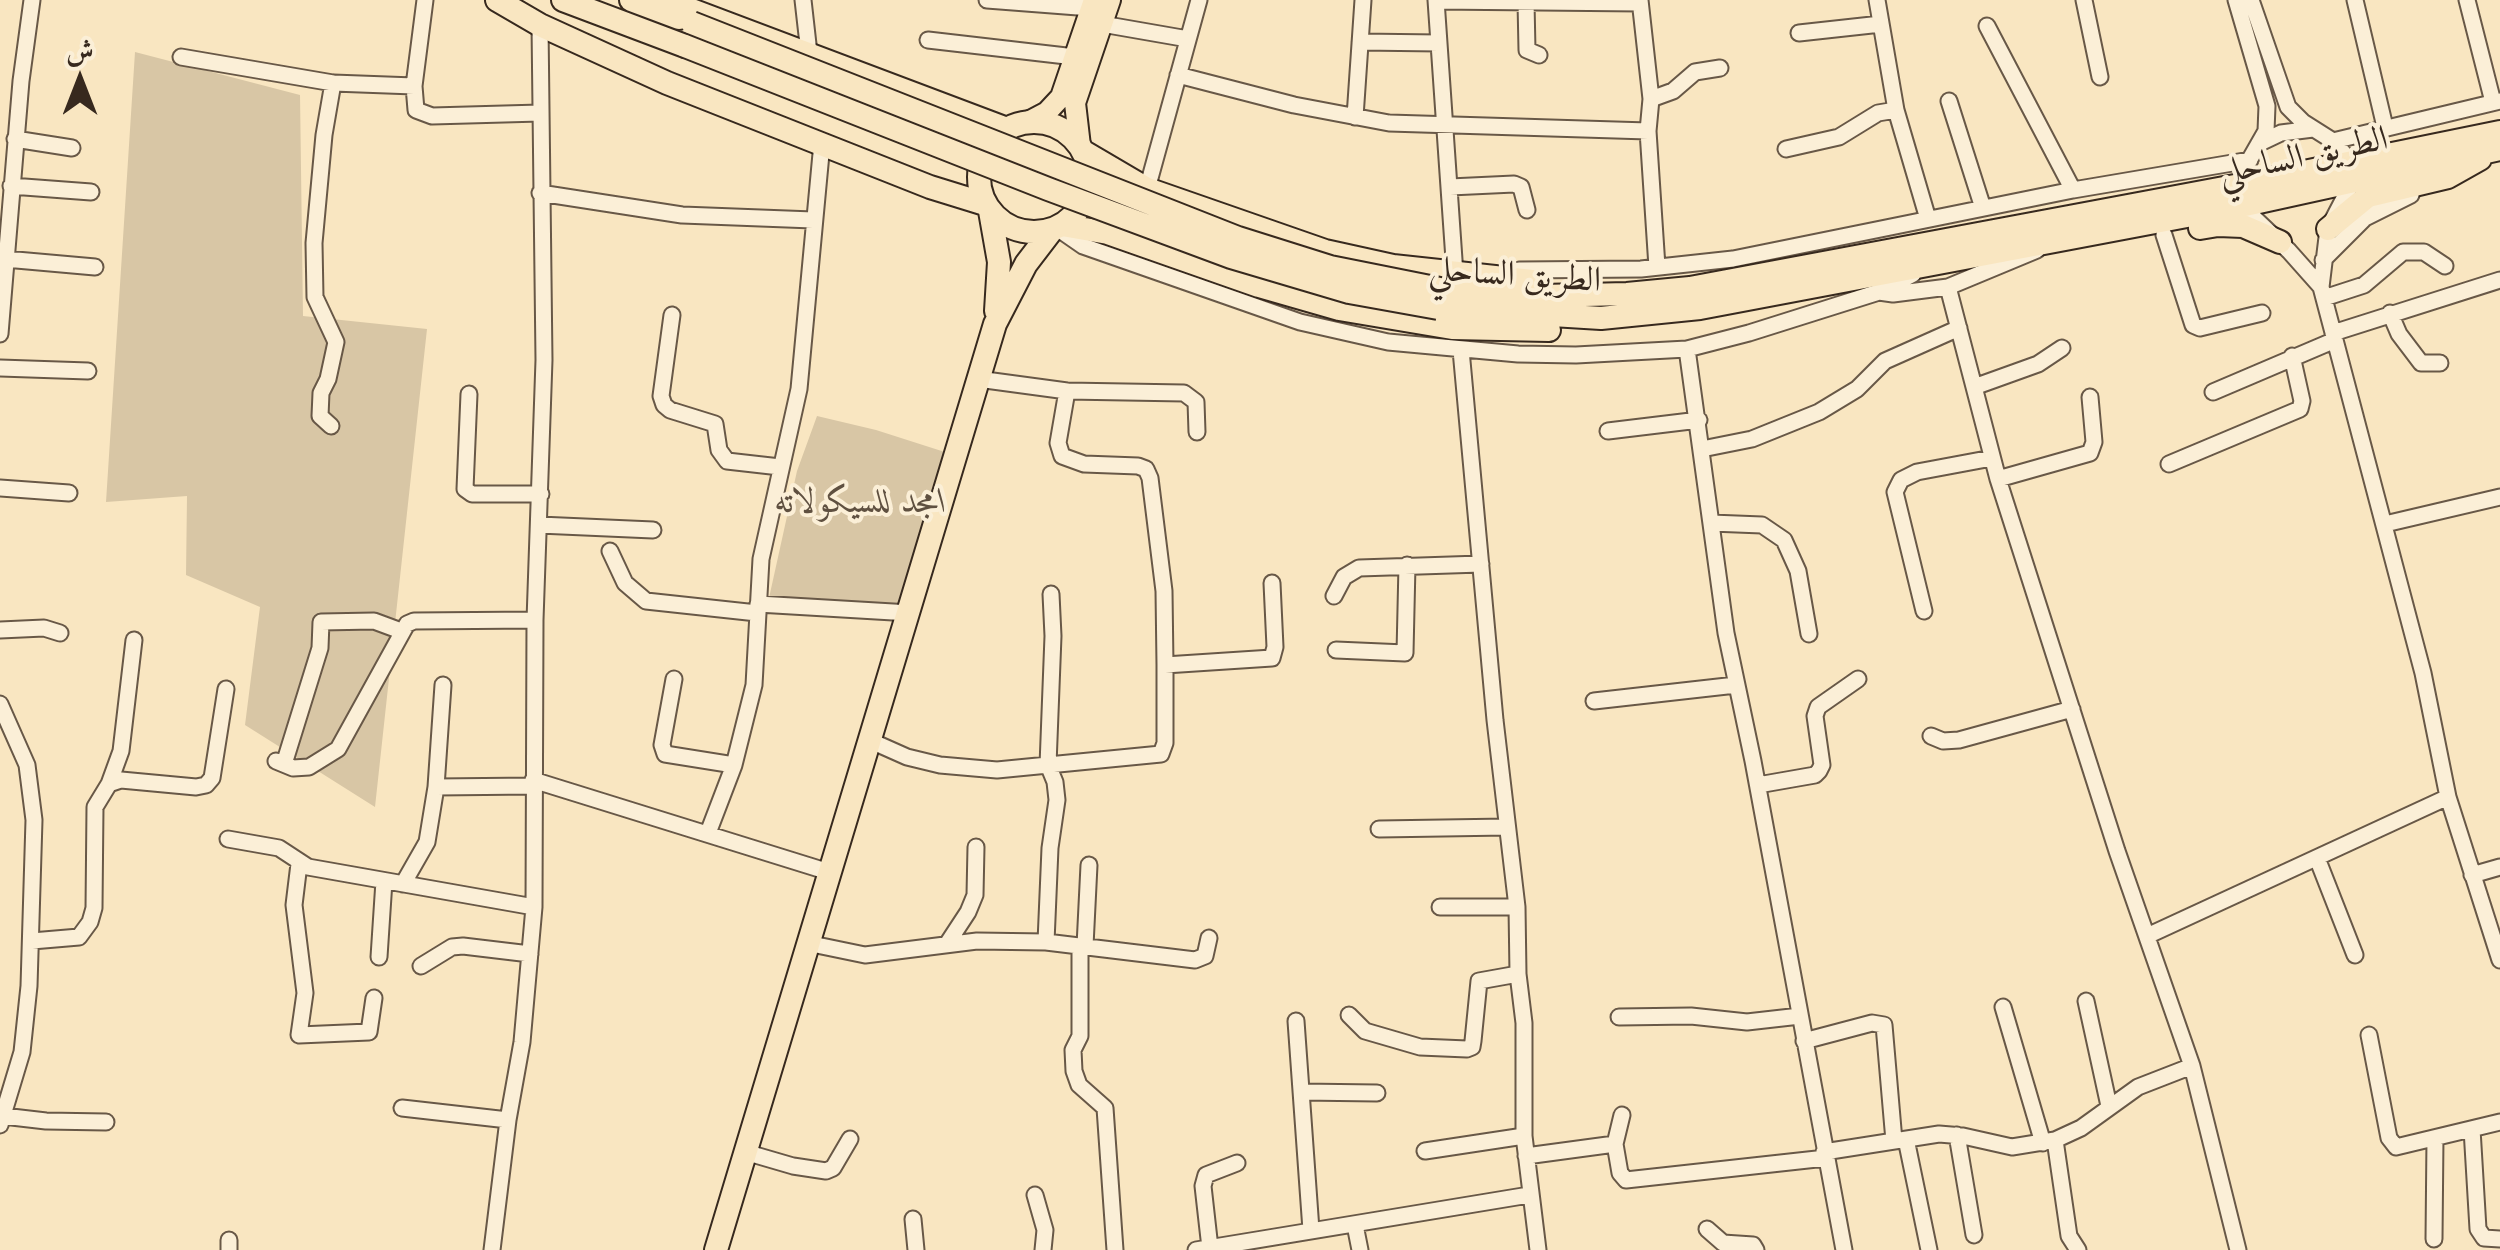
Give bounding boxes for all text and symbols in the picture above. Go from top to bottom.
north arrow [30,30,130,130]
text: ش [66,33,94,67]
street label: الطريق الساحلي [2214,118,2392,194]
street label: الطريق الساحلي [1427,248,1603,302]
park label: امجد للسيكولاته [775,481,947,523]

